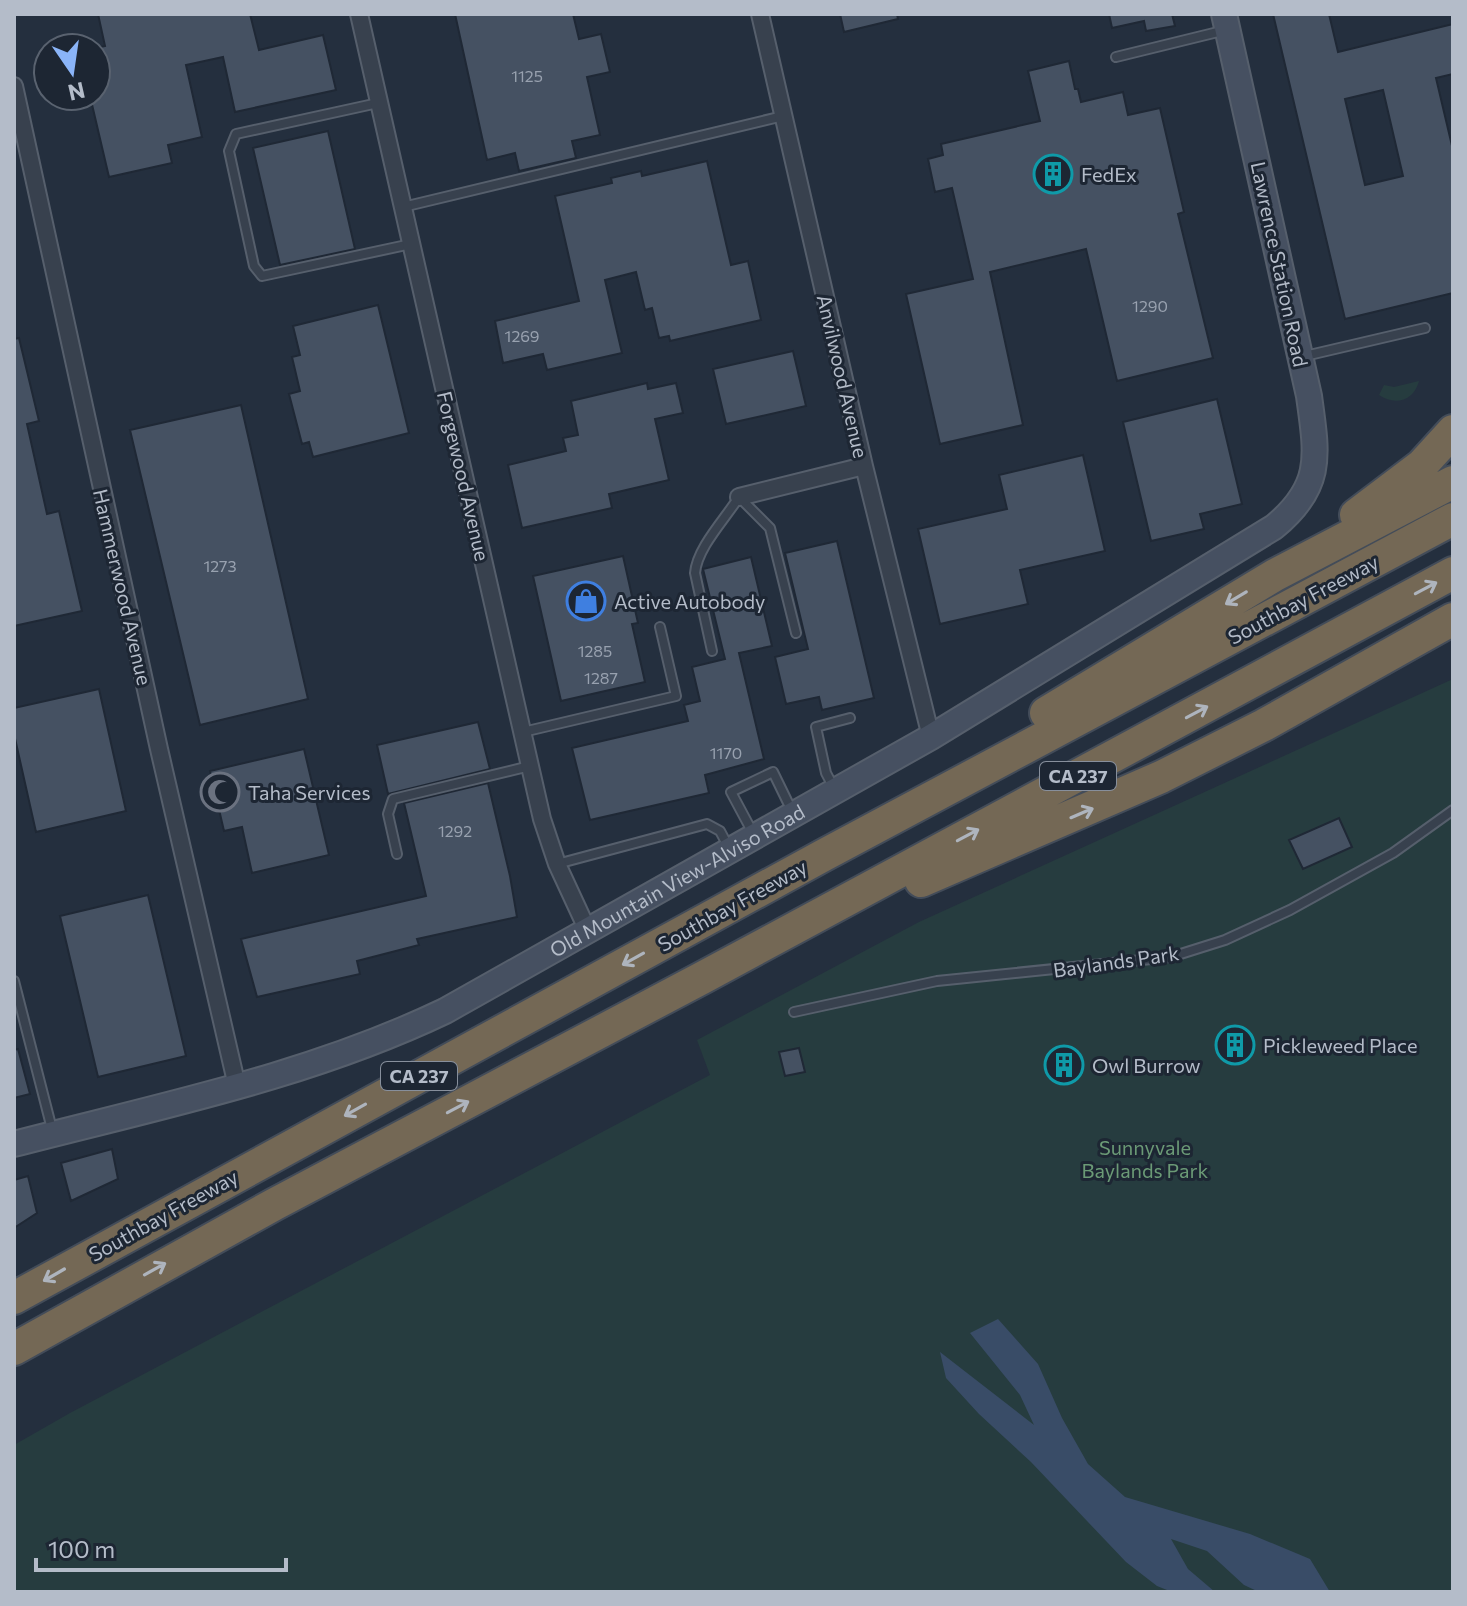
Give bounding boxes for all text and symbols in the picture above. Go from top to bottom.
north arrow [32,32,112,112]
house number: 1125 [511,66,543,85]
text: N [66,77,88,107]
building icon: FedEx [1032,153,1074,195]
street label: Lawrence Station Road [1247,159,1313,369]
place label: FedEx [1081,162,1137,186]
street label: Anvilwood Avenue [813,292,873,460]
house number: 1290 [1132,296,1168,315]
house number: 1269 [505,326,539,345]
street label: Forgewood Avenue [433,389,495,563]
street label: Hammerwood Avenue [89,487,157,687]
street label: Southbay Freeway [1224,549,1382,649]
house number: 1273 [203,556,237,575]
shop icon: Active Autobody [565,580,607,622]
one-way arrow [1413,580,1437,595]
place label: Active Autobody [614,589,765,613]
one-way arrow [1225,591,1248,607]
house number: 1285 [578,641,612,660]
house number: 1287 [584,668,618,687]
one-way arrow [1184,703,1208,719]
house number: 1170 [710,743,742,762]
road number: CA 237 [1040,762,1116,790]
mosque icon: Taha Services [199,771,241,813]
place label: Taha Services [248,780,371,804]
street label: Old Mountain View-Alviso Road [545,799,809,962]
one-way arrow [1069,804,1093,819]
house number: 1292 [438,821,472,840]
one-way arrow [956,827,979,843]
street label: Southbay Freeway [653,854,811,956]
street label: Baylands Park [1052,940,1181,982]
one-way arrow [622,951,645,967]
building icon: Pickleweed Place [1214,1024,1256,1066]
place label: Pickleweed Place [1263,1033,1417,1057]
building icon: Owl Burrow [1043,1044,1085,1086]
place label: Owl Burrow [1092,1053,1201,1077]
road number: CA 237 [381,1062,457,1090]
one-way arrow [446,1098,470,1114]
one-way arrow [344,1103,368,1119]
park label: Sunnyvale Baylands Park [1082,1135,1209,1182]
street label: Southbay Freeway [84,1164,242,1266]
one-way arrow [143,1261,166,1277]
one-way arrow [43,1267,66,1283]
scale bar [36,1522,286,1572]
text: 100 m [48,1534,115,1563]

